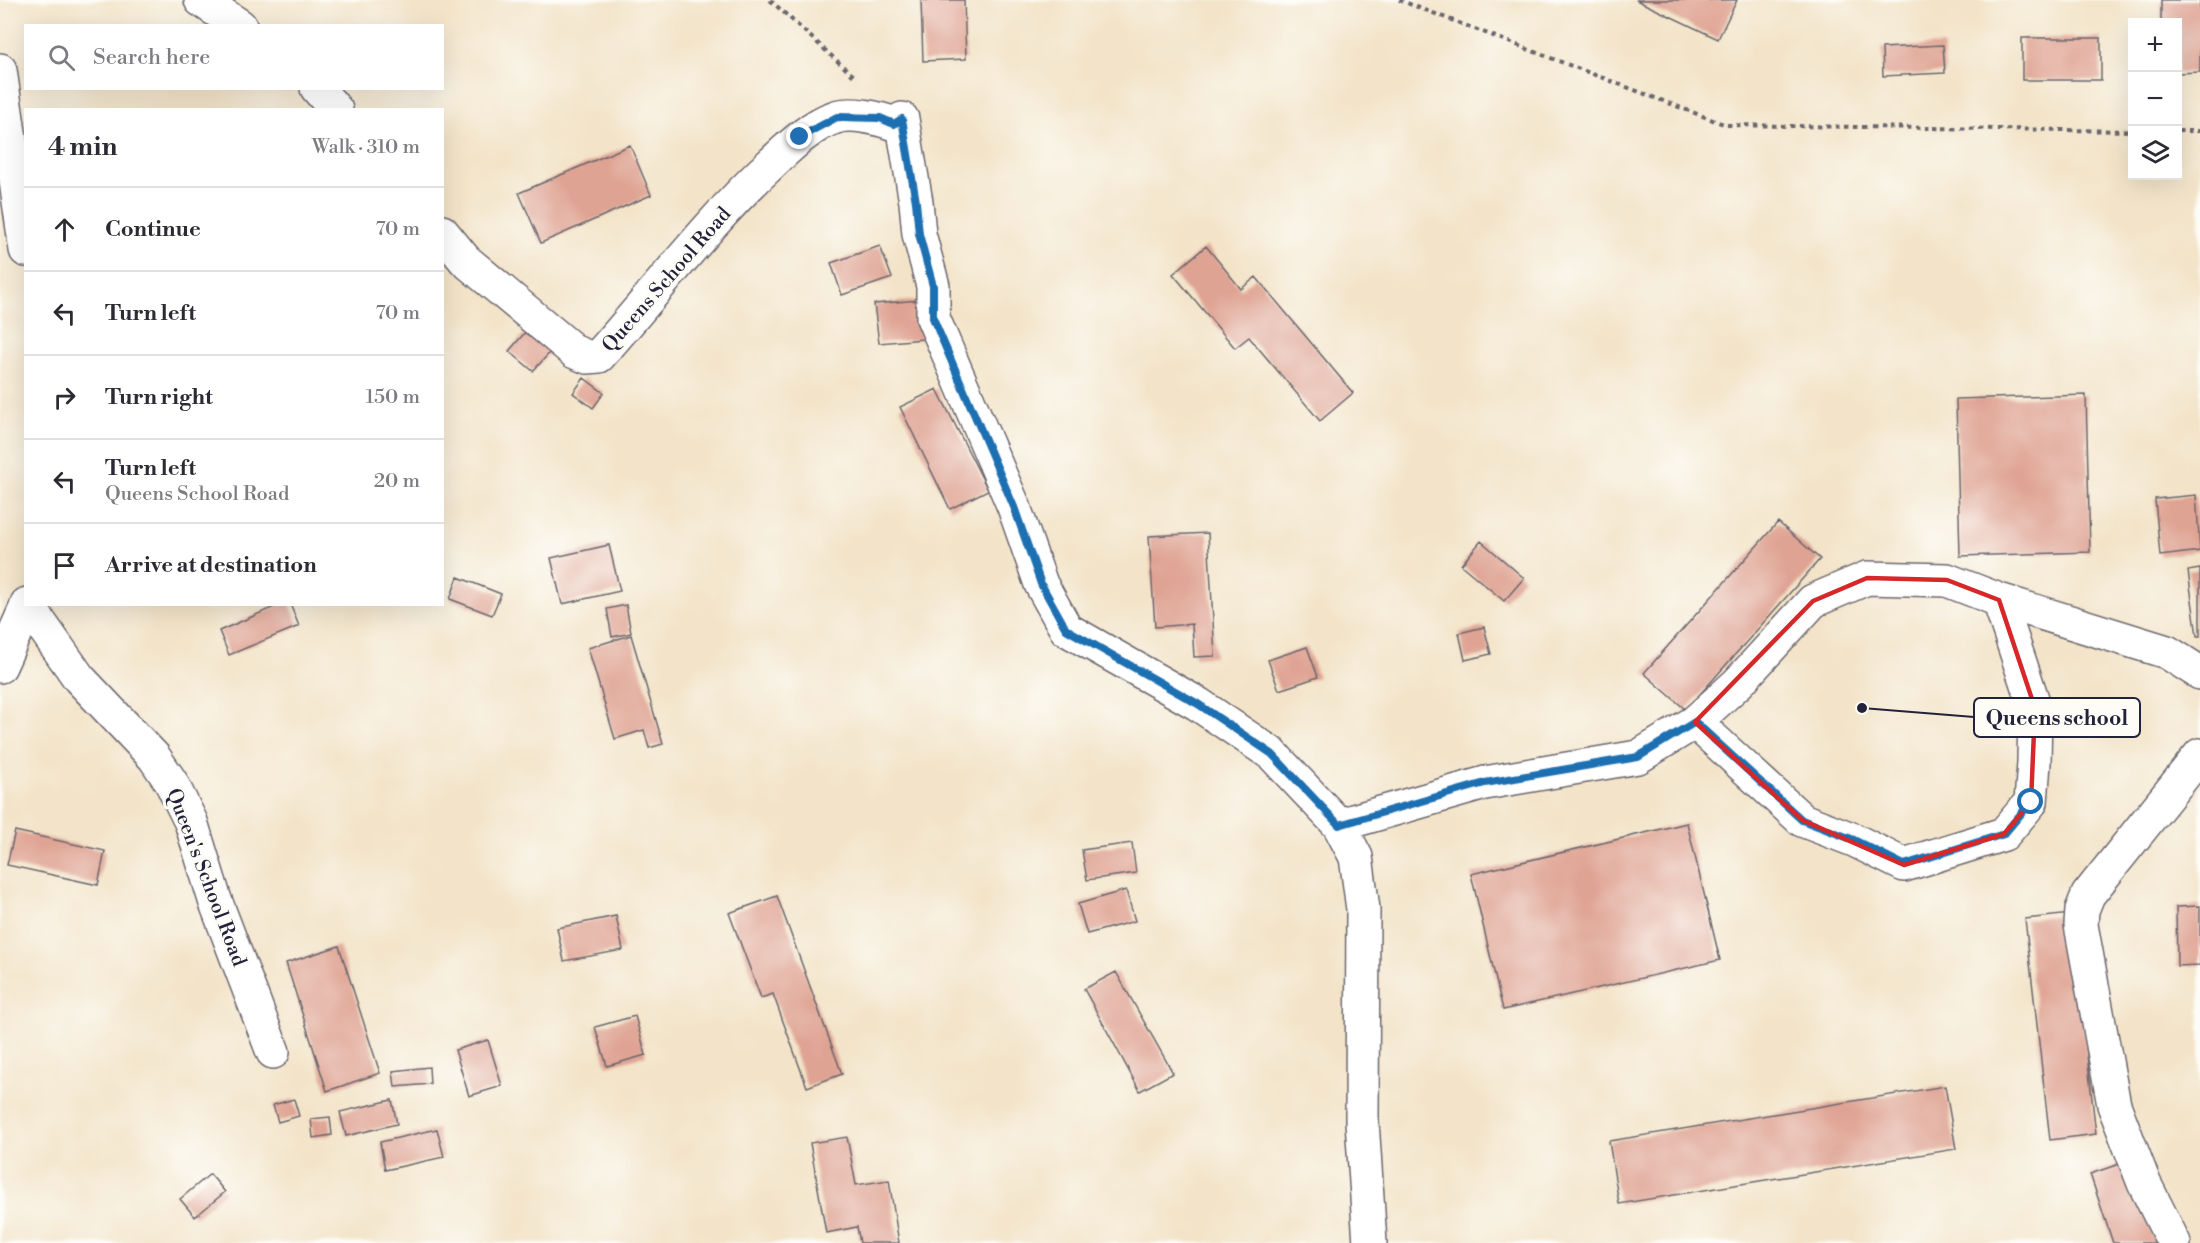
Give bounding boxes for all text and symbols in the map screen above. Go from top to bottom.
map controls [2128,18,2182,180]
button: + [2128,18,2182,72]
search box [24,24,444,90]
icon: search [45,41,78,74]
text: Search here [93,44,210,71]
button: − [2128,72,2182,126]
route end [786,123,812,149]
button: layers [2128,126,2182,180]
text: 4 min [48,131,118,163]
text: Walk · 310 m [312,135,420,160]
street label: Queens School Road [597,202,737,358]
icon: ahead [48,213,81,246]
text: Continue [105,216,201,243]
text: 70 m [376,217,420,242]
icon: left [48,297,81,330]
text: Turn left [105,300,196,327]
text: 70 m [376,301,420,326]
icon: right [48,381,81,414]
text: Turn right [105,384,213,411]
text: 150 m [365,385,420,410]
text: Turn left [105,455,196,482]
icon: left [48,465,81,498]
text: 20 m [374,469,420,494]
text: Queens School Road [105,482,289,507]
icon: arrive [48,549,81,582]
text: Arrive at destination [105,552,317,579]
callout: Queens school [1974,698,2140,737]
text: Queens school [1986,706,2128,732]
street label: Queen's School Road [160,785,251,971]
route start [2017,788,2043,814]

